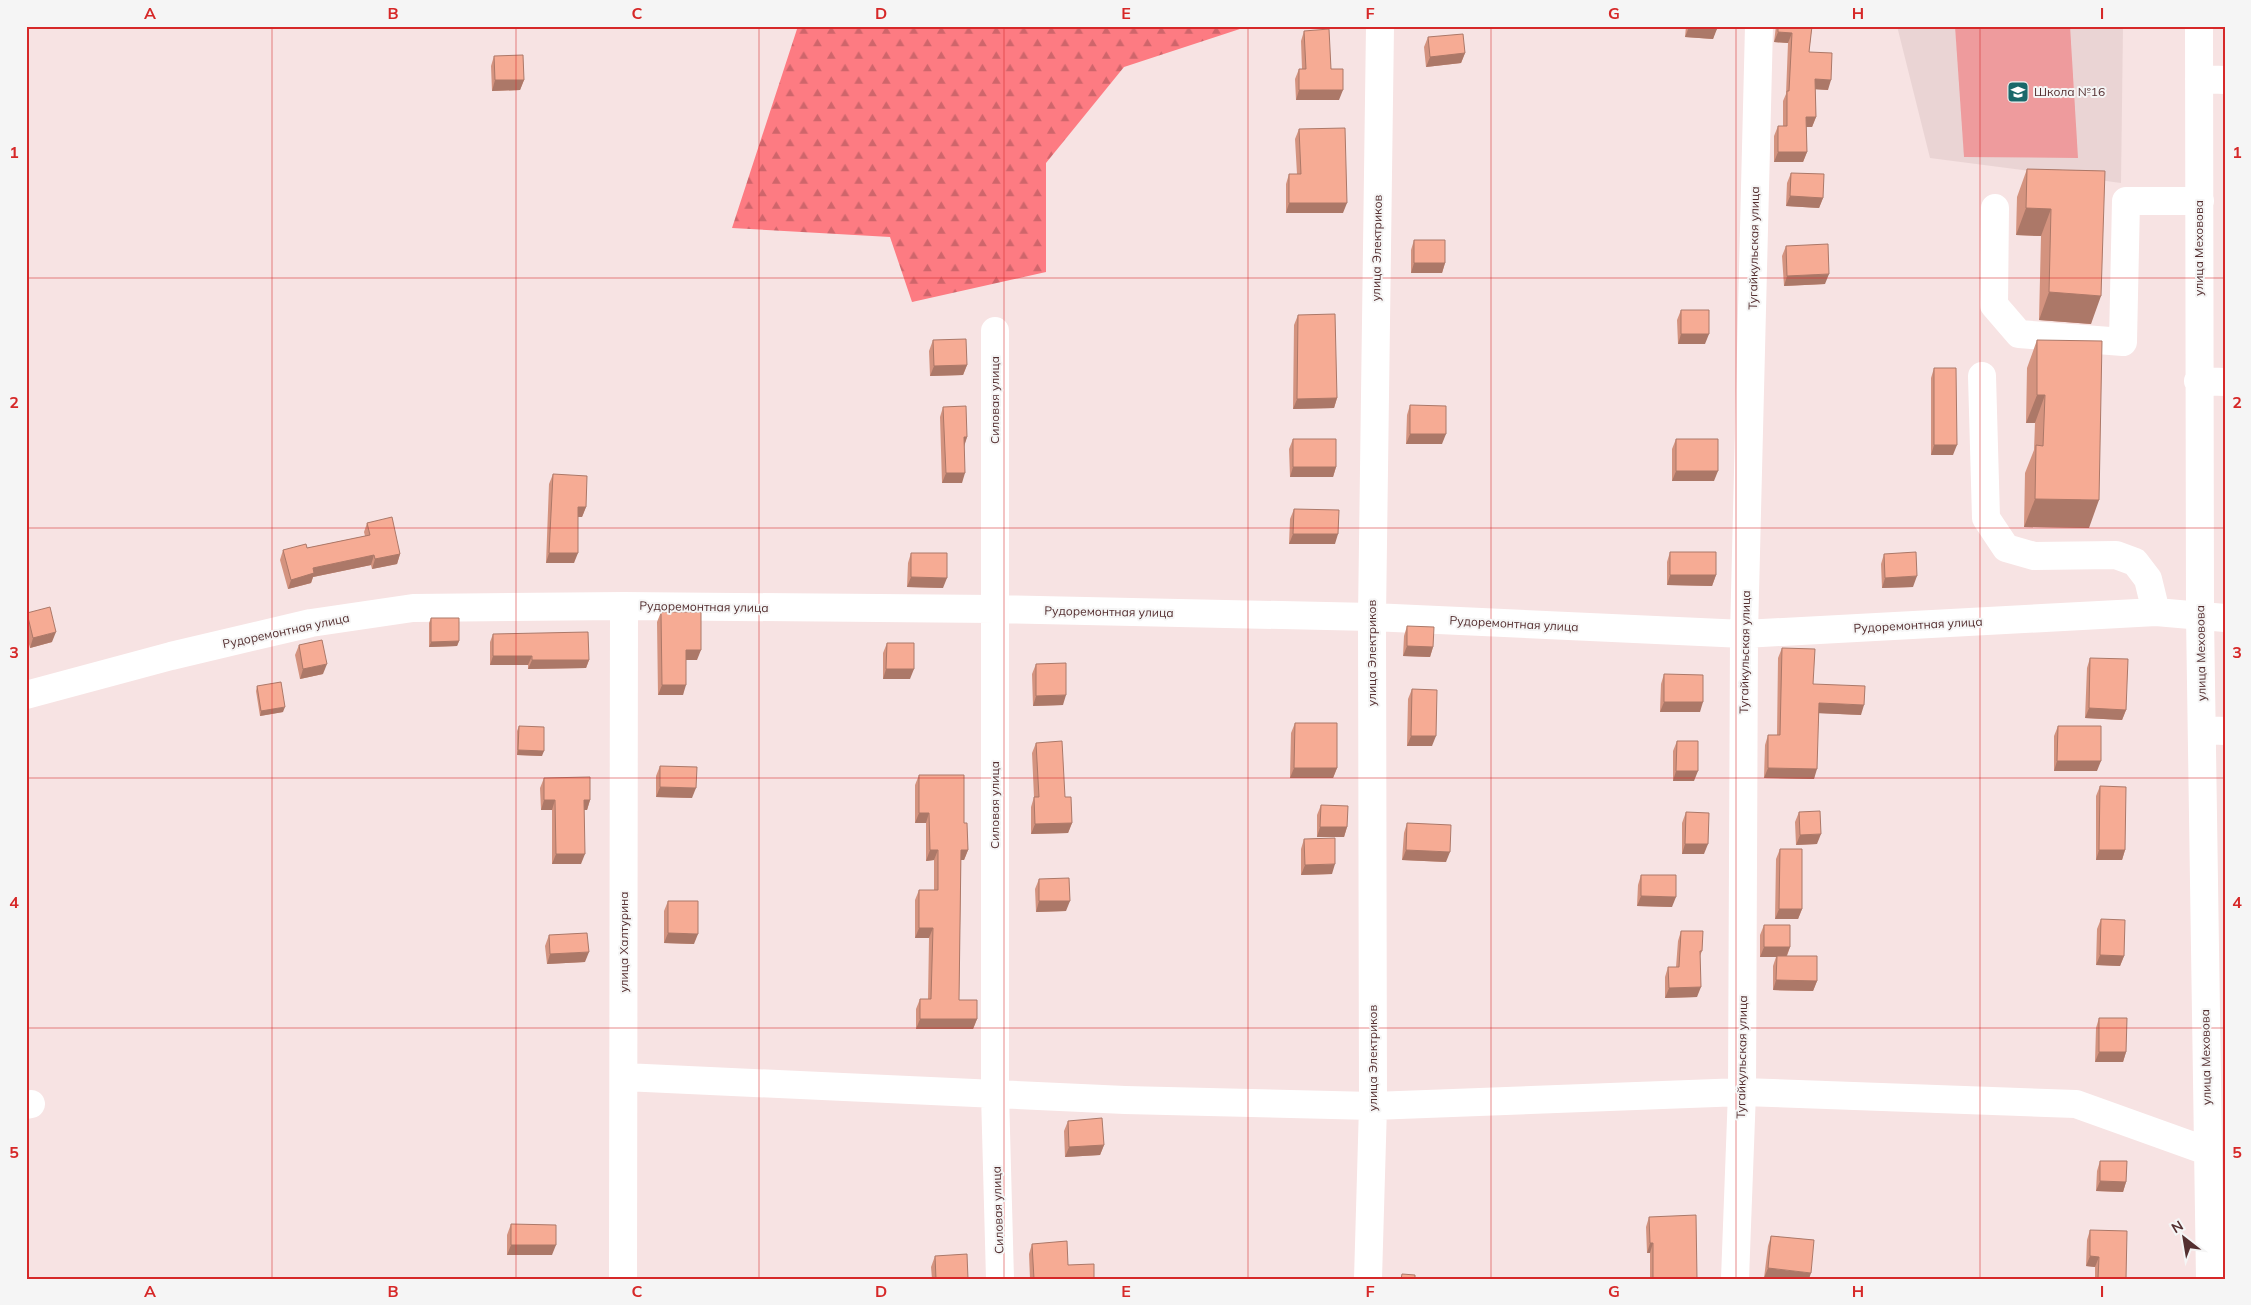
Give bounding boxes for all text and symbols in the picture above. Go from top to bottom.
text: A [144,3,156,23]
text: B [387,3,399,23]
text: C [632,3,643,23]
text: D [875,3,887,23]
text: E [1121,3,1131,23]
text: F [1365,3,1375,23]
text: G [1608,3,1620,23]
text: H [1852,3,1864,23]
text: I [2100,3,2104,23]
school or university icon: Школа №16 [2006,80,2030,104]
place label: Школа №16 [2034,84,2105,99]
text: 1 [9,142,19,162]
text: 1 [2232,142,2242,162]
street label: Тугайкульская улица [1745,186,1762,310]
street label: улица Электриков [1368,194,1385,301]
street label: улица Меховова [2191,200,2206,296]
street label: Силовая улица [987,356,1002,444]
text: 2 [9,392,19,412]
text: 2 [2232,392,2242,412]
street label: Тугайкульская улица [1736,590,1753,714]
street label: Рудоремонтная улица [639,598,769,615]
street label: улица Электриков [1364,599,1379,706]
street label: Рудоремонтная улица [1044,603,1174,620]
street label: улица Меховова [2192,605,2209,701]
street label: Рудоремонтная улица [221,610,351,651]
street label: Рудоремонтная улица [1449,613,1579,634]
street label: Рудоремонтная улица [1853,614,1983,635]
text: 3 [9,642,19,662]
text: 3 [2232,642,2242,662]
street label: Силовая улица [987,761,1002,849]
street label: улица Халтурина [616,891,631,993]
text: 4 [9,892,19,912]
text: 4 [2232,892,2242,912]
street label: Тугайкульская улица [1733,995,1750,1119]
street label: улица Электриков [1365,1004,1380,1111]
street label: улица Меховова [2197,1009,2214,1105]
text: 5 [9,1142,19,1162]
text: 5 [2232,1142,2242,1162]
street label: Силовая улица [988,1166,1007,1254]
north arrow [2158,1212,2208,1262]
text: N [2168,1216,2186,1237]
text: A [144,1281,156,1301]
text: B [387,1281,399,1301]
text: C [632,1281,643,1301]
text: D [875,1281,887,1301]
text: E [1121,1281,1131,1301]
text: F [1365,1281,1375,1301]
text: G [1608,1281,1620,1301]
text: H [1852,1281,1864,1301]
text: I [2100,1281,2104,1301]

